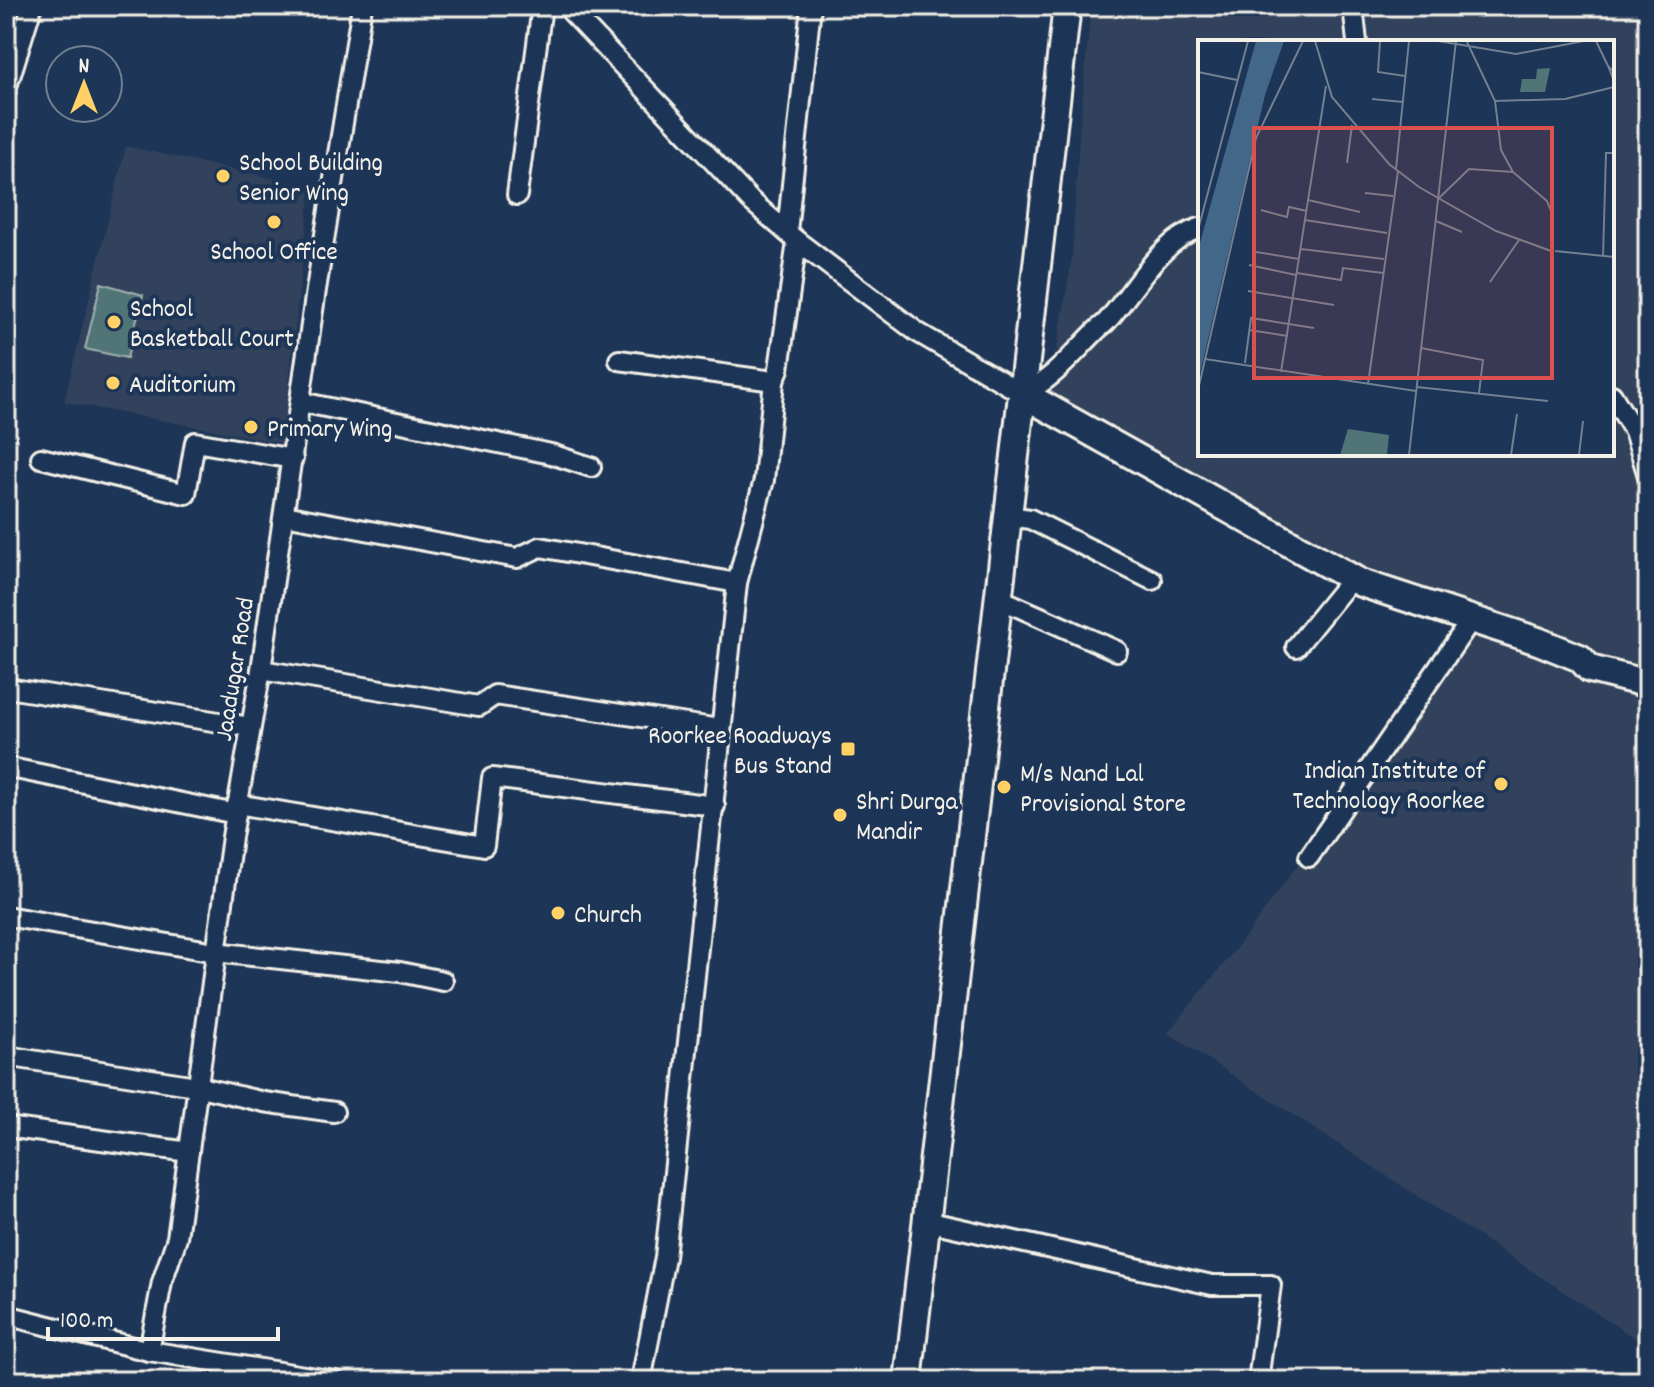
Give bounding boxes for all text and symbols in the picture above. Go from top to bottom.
inset map [1198,40,1614,456]
north arrow [44,44,124,124]
text: N [79,52,90,83]
place label: School Building Senior Wing [239,146,383,213]
marker: School Building Senior Wing [214,167,232,185]
marker: School Office [265,213,283,231]
place label: School Office [210,235,338,272]
place label: School Basketball Court [130,292,294,359]
marker: School Basketball Court [105,313,123,331]
place label: Auditorium [129,368,236,405]
marker: Auditorium [104,374,122,392]
place label: Primary Wing [267,412,392,449]
marker: Primary Wing [242,418,260,436]
street label: Jaadugar Road [207,595,266,744]
place label: Roorkee Roadways Bus Stand [648,719,832,786]
marker: Roorkee Roadways Bus Stand [839,740,857,758]
place label: Indian Institute of Technology Roorkee [1293,754,1486,821]
place label: M/s Nand Lal Provisional Store [1020,757,1186,824]
marker: Indian Institute of Technology Roorkee [1492,775,1510,793]
marker: M/s Nand Lal Provisional Store [995,778,1013,796]
place label: Shri Durga Mandir [856,785,958,852]
marker: Shri Durga Mandir [831,806,849,824]
place label: Church [574,898,642,935]
marker: Church [549,904,567,922]
scale bar [48,1291,278,1341]
text: 100 m [60,1305,113,1339]

